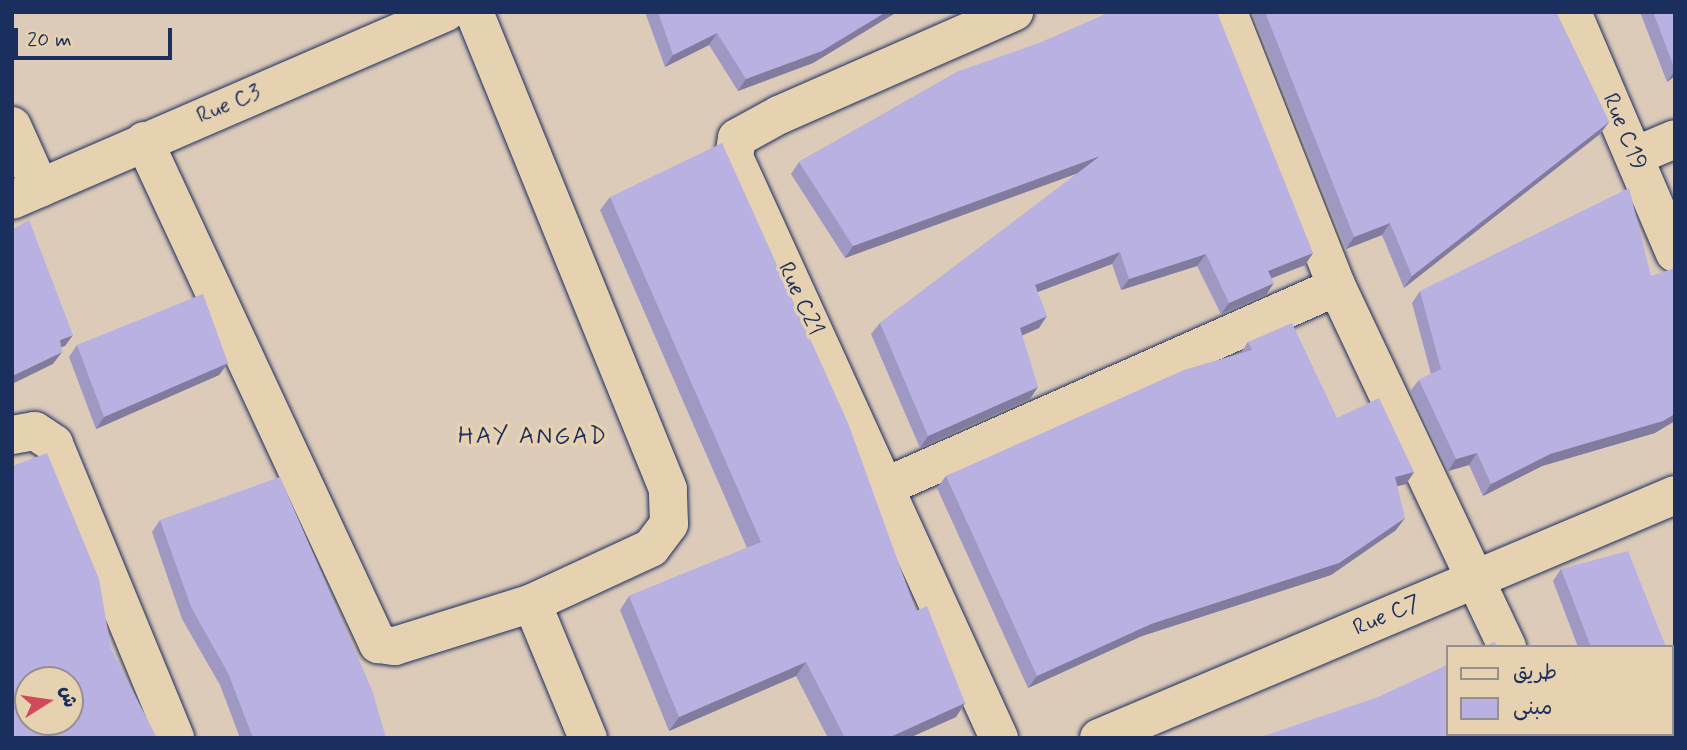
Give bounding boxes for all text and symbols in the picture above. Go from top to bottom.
scale bar [18,14,175,58]
text: 20 m [27,26,72,54]
street label: Rue C3 [193,79,265,131]
street label: Rue C19 [1596,89,1652,175]
street label: Rue C21 [771,258,829,340]
district label: HAY ANGAD [460,423,606,451]
street label: Rue C7 [1349,589,1425,643]
legend [1446,645,1673,736]
text: طريق [1513,659,1557,687]
north arrow [14,666,84,736]
text: ش [54,684,82,710]
text: مبنى [1513,694,1552,722]

